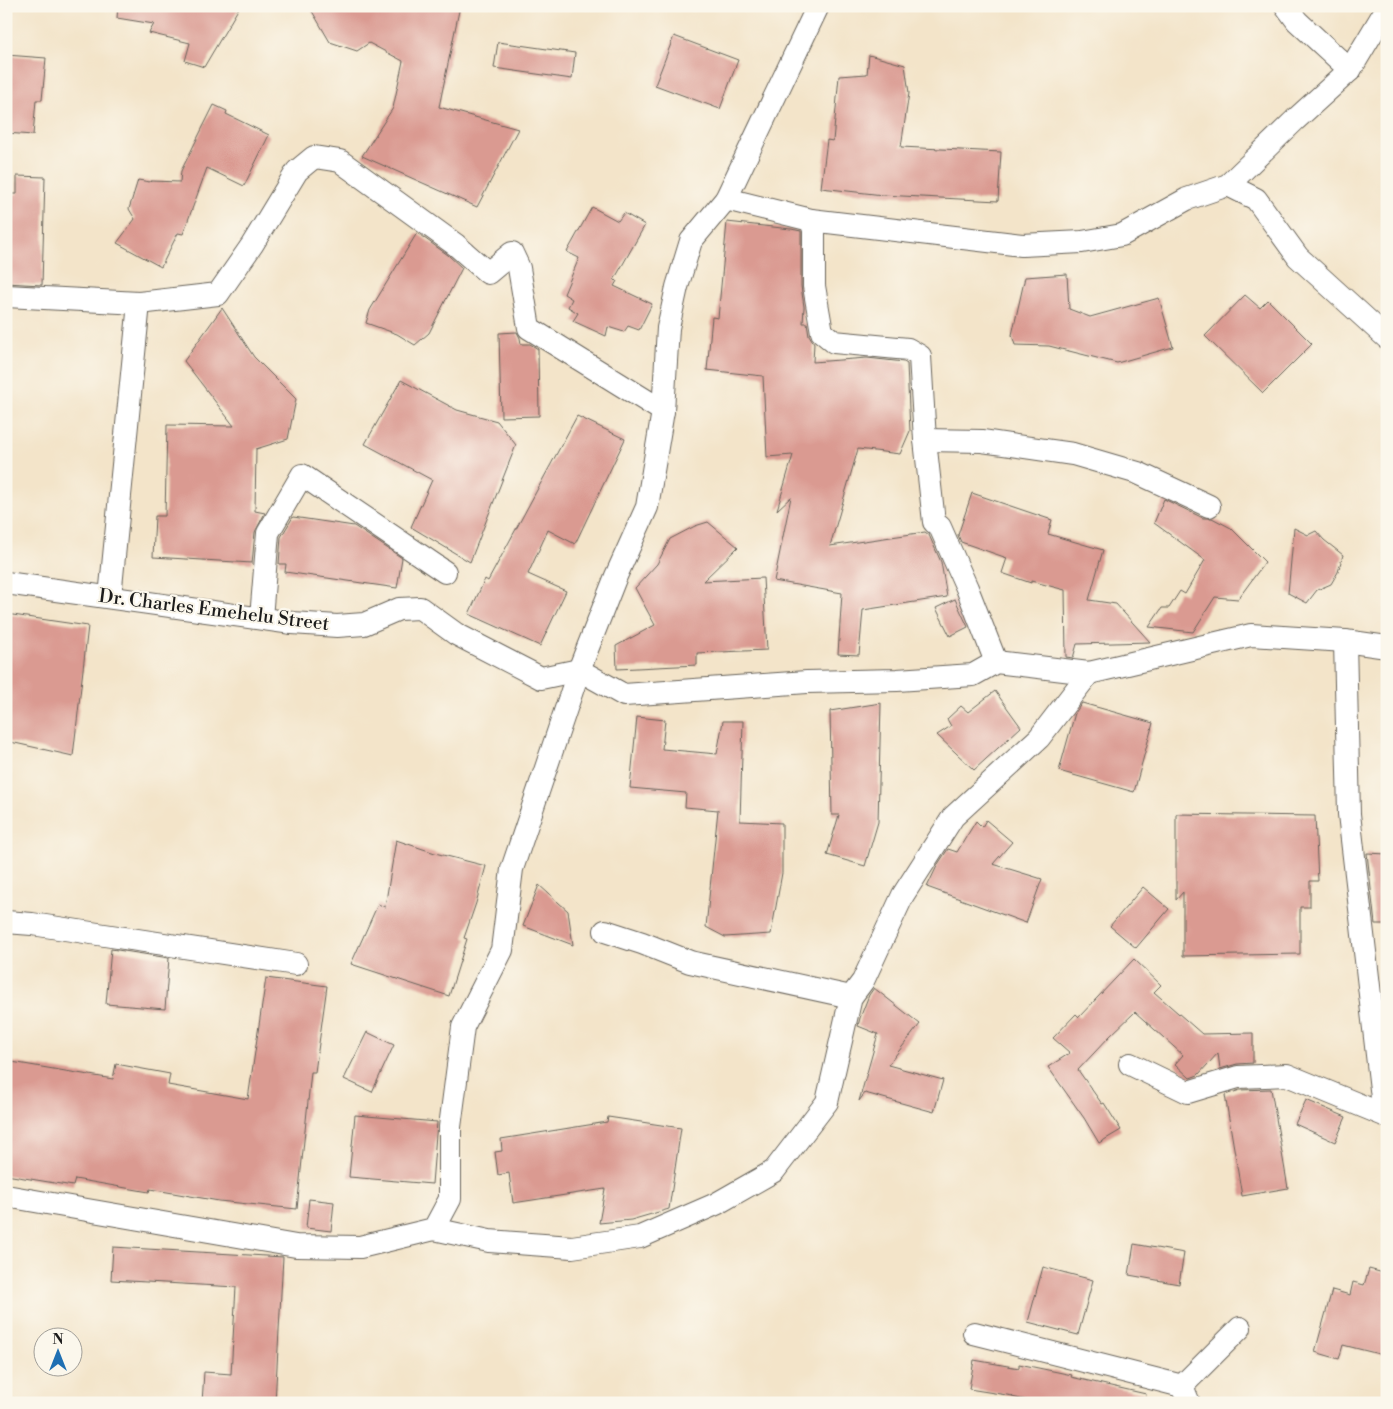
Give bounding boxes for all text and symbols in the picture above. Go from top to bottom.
street label: Dr. Charles Emehelu Street [97,584,331,636]
north arrow [32,1326,82,1376]
text: N [52,1331,64,1349]

